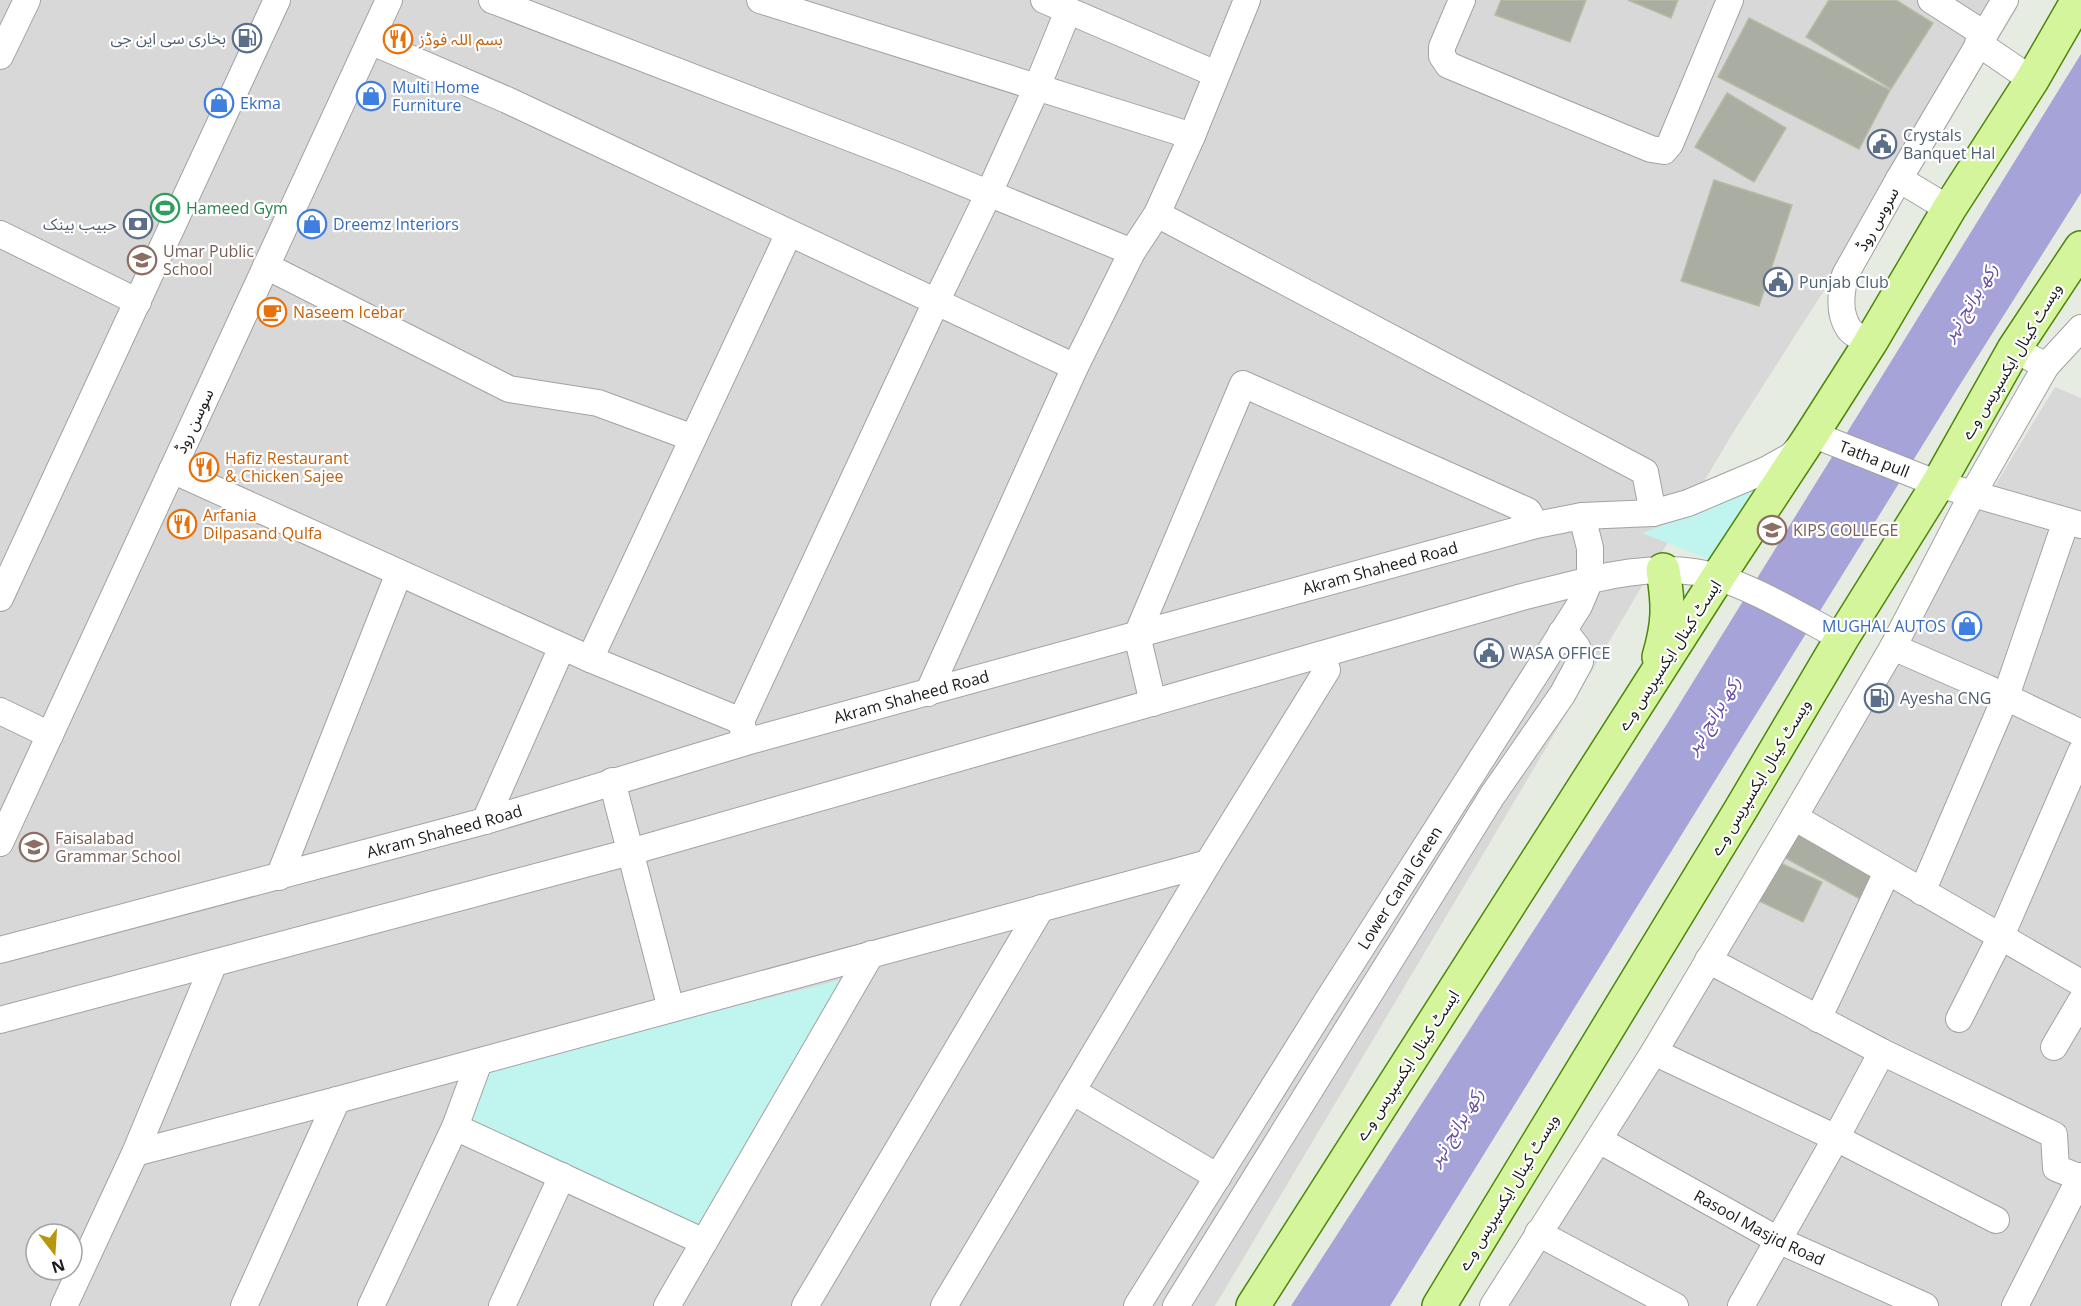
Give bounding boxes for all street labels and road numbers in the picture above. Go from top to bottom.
street label: سروس روڈ [1850,183,1904,255]
street label: ویسٹ کینال ایکسپریس وے [1956,279,2067,443]
street label: سوسن روڈ [169,385,219,457]
street label: Tatha pull [1836,435,1913,483]
street label: Akram Shaheed Road [1300,536,1460,600]
street label: ایسٹ کینال ایکسپریس وے [1612,575,1726,735]
street label: Akram Shaheed Road [831,665,992,728]
street label: ویسٹ کینال ایکسپریس وے [1705,695,1816,859]
street label: Akram Shaheed Road [364,799,525,863]
street label: Lower Canal Green [1352,822,1447,953]
street label: ایسٹ کینال ایکسپریس وے [1350,985,1464,1145]
street label: ویسٹ کینال ایکسپریس وے [1453,1110,1564,1274]
street label: Rasool Masjid Road [1690,1184,1829,1271]

